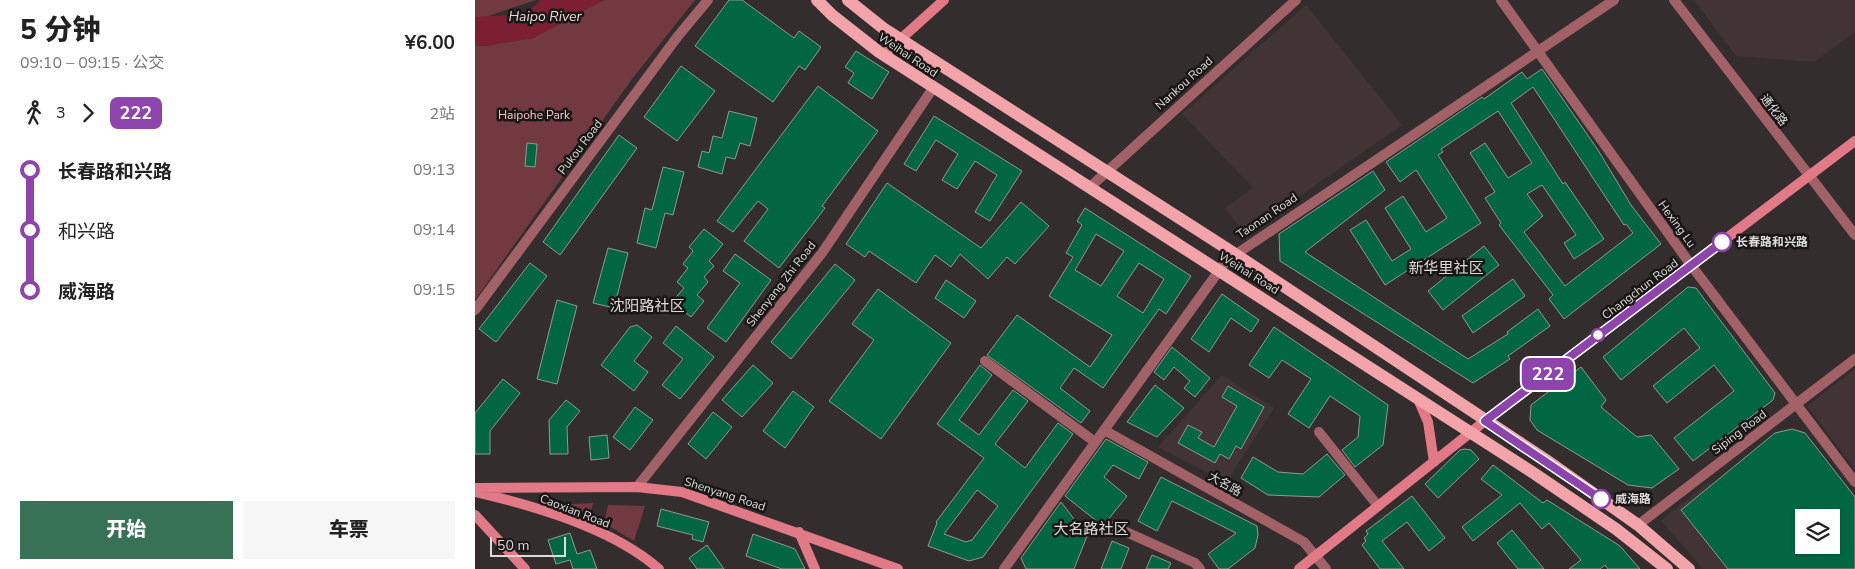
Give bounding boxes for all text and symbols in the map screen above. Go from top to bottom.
water label: Haipo River [508,7,583,26]
text: 5 分钟 [20,11,101,49]
street label: Weihai Road [875,29,941,81]
text: ¥6.00 [405,30,455,56]
text: 09:10 – 09:15 · 公交 [20,52,164,74]
street label: Nankou Road [1152,53,1216,113]
street label: 通化路 [1757,91,1791,129]
icon: walk [20,99,48,127]
icon: forward [74,99,102,127]
text: 222 [120,101,152,125]
text: 3 [56,102,66,124]
text: 2站 [429,103,455,125]
park label: Haipohe Park [498,107,571,123]
street label: Pukou Road [554,116,606,178]
text: 长春路和兴路 [58,159,172,185]
text: 09:13 [413,159,455,181]
street label: Taonan Road [1233,190,1301,242]
street label: Hexing Lu [1654,197,1700,251]
text: 和兴路 [58,219,115,245]
text: 09:14 [413,219,455,241]
marker: 长春路和兴路 [1712,232,1732,252]
place label: 长春路和兴路 [1736,234,1808,250]
street label: Shenyang Zhi Road [743,238,819,330]
street label: Weihai Road [1216,248,1282,298]
street label: Changchun Road [1598,255,1682,323]
district label: 新华里社区 [1408,258,1484,278]
text: 威海路 [58,279,115,305]
text: 09:15 [413,279,455,301]
district label: 沈阳路社区 [609,296,685,316]
unlabelled marker [1591,328,1605,342]
line badge: 222 [1519,358,1577,390]
text: 222 [1532,362,1564,386]
street label: Siping Road [1708,406,1770,458]
street label: 大名路 [1205,468,1245,500]
street label: Shenyang Road [682,473,768,515]
marker: 威海路 [1591,489,1611,509]
street label: Caoxian Road [538,490,612,532]
place label: 威海路 [1615,491,1651,507]
button: 开始 [20,501,233,559]
button: 车票 [243,501,455,559]
map controls [1795,509,1840,554]
button: layers [1795,509,1840,554]
district label: 大名路社区 [1053,519,1129,539]
scale bar [490,534,566,557]
text: 50 m [497,536,529,555]

